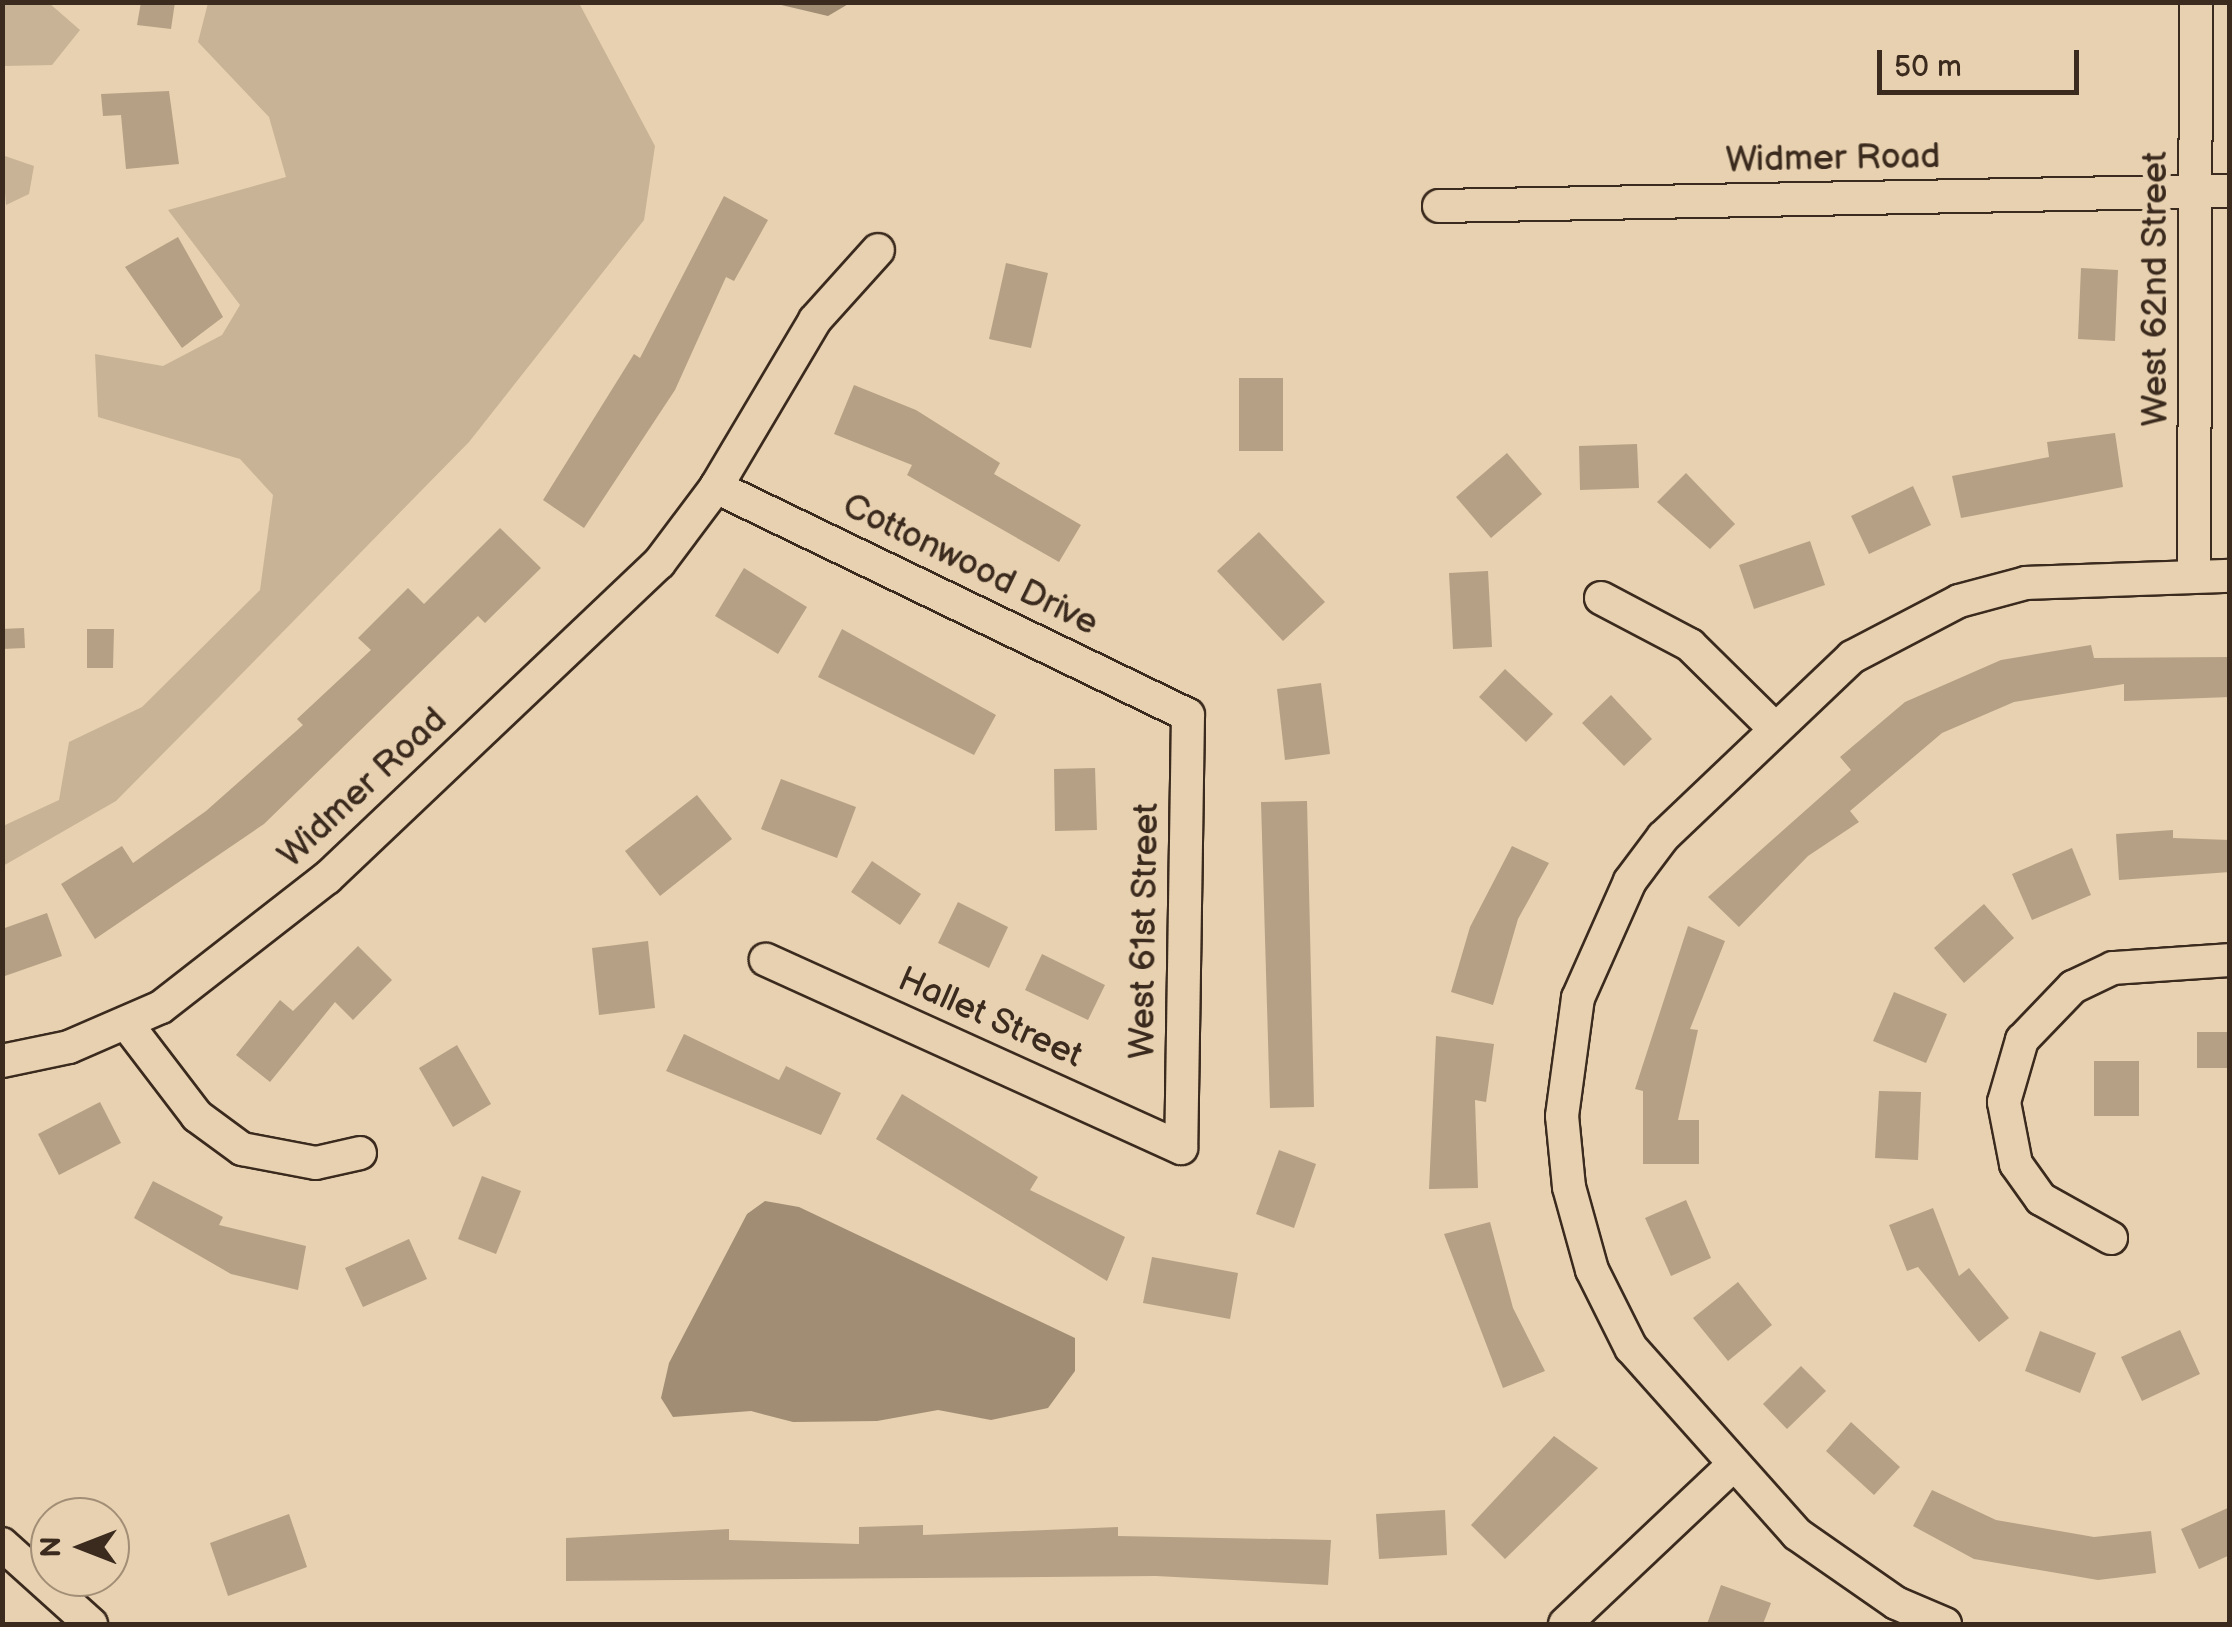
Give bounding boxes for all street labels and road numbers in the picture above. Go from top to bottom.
street label: Widmer Road [1725,136,1941,182]
street label: West 62nd Street [2135,151,2177,427]
street label: Cottonwood Drive [835,485,1105,645]
street label: Widmer Road [270,699,456,877]
street label: West 61st Street [1122,802,1168,1060]
street label: Hallet Street [891,959,1089,1077]

